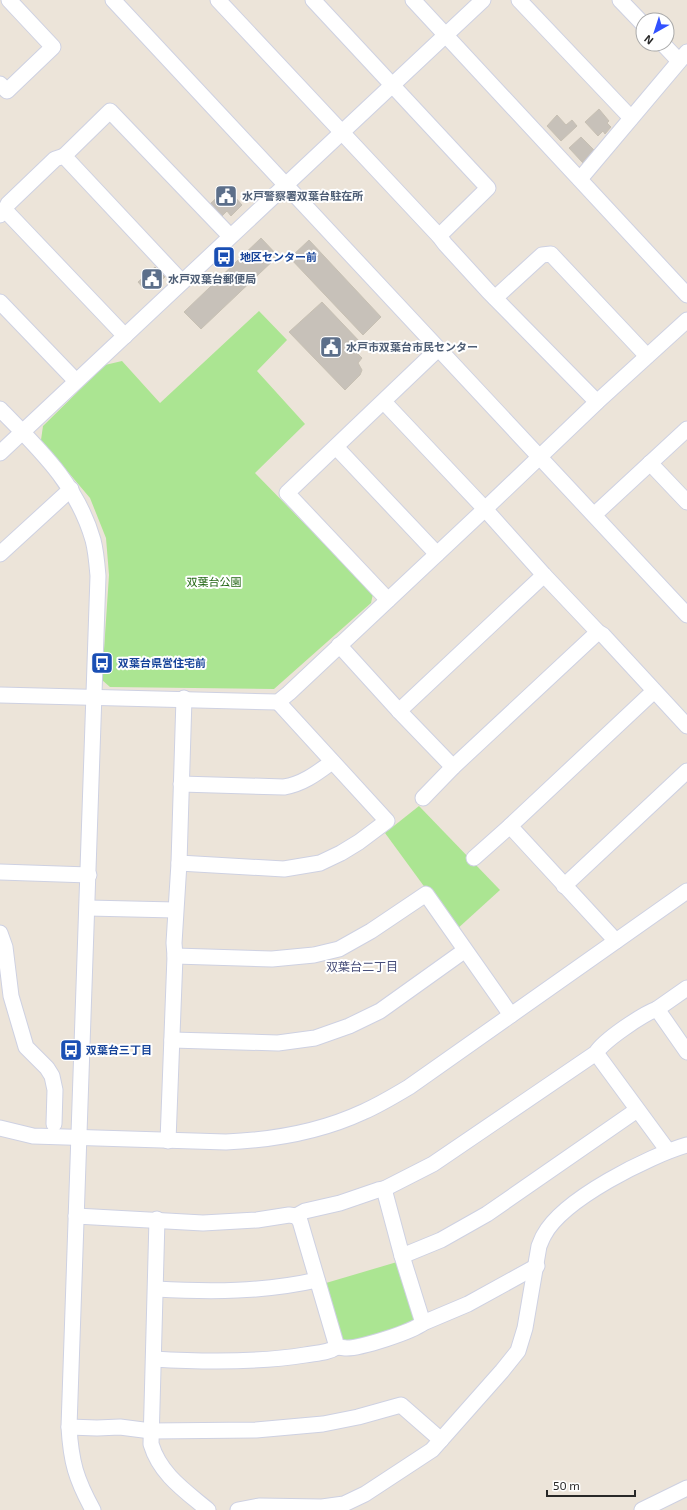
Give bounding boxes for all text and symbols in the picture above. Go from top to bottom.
north arrow [635,12,675,52]
text: N [641,33,656,48]
public building icon: 水戸警察署双葉台駐在所 [213,183,239,209]
place label: 水戸警察署双葉台駐在所 [242,189,363,202]
bus stop icon: 地区センター前 [211,244,237,270]
place label: 地区センター前 [240,250,317,263]
public building icon: 水戸双葉台郵便局 [139,266,165,292]
place label: 水戸双葉台郵便局 [168,272,256,285]
public building icon: 水戸市双葉台市民センター [318,334,344,360]
place label: 水戸市双葉台市民センター [346,340,478,353]
park label: 双葉台公園 [187,575,242,588]
bus stop icon: 双葉台県営住宅前 [89,650,115,676]
place label: 双葉台県営住宅前 [118,656,206,669]
district label: 双葉台二丁目 [326,959,398,973]
bus stop icon: 双葉台三丁目 [58,1037,84,1063]
place label: 双葉台三丁目 [86,1043,152,1056]
scale bar [547,1472,635,1498]
text: 50 m [553,1478,580,1492]

